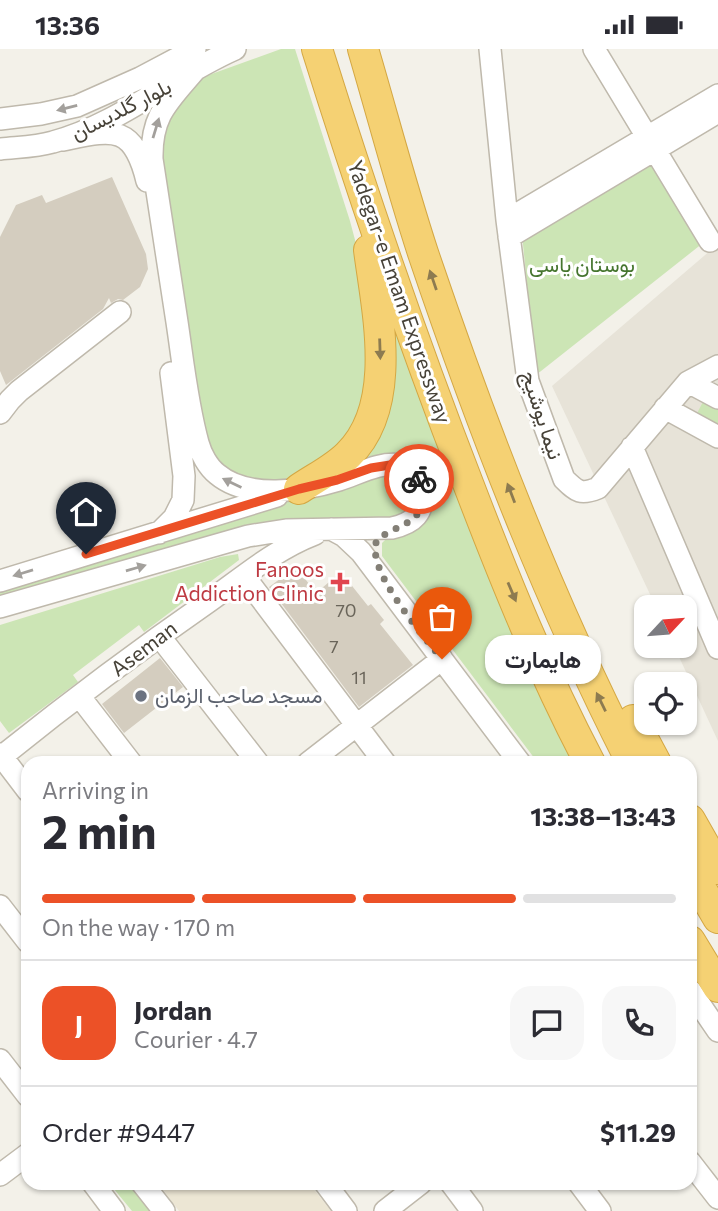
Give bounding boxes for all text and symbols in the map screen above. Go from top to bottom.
text: 13:36 [35,9,100,40]
street label: بلوار گلدیسان [66,73,176,146]
one-way arrow [56,103,78,114]
one-way arrow [151,117,161,138]
street label: Yadegar-e Emam Expressway [344,157,457,427]
park label: بوستان یاسی [529,251,635,278]
one-way arrow [427,269,438,290]
one-way arrow [374,338,385,360]
street label: نیما یوشیج [514,367,570,463]
courier [384,444,454,514]
icon: bike [400,460,438,498]
one-way arrow [222,477,243,489]
pin [56,482,116,554]
one-way arrow [505,483,516,504]
icon: home [67,493,105,531]
place label: Fanoos Addiction Clinic [174,556,324,605]
one-way arrow [126,562,148,573]
one-way arrow [12,569,33,579]
marker: Fanoos Addiction Clinic [330,572,350,592]
one-way arrow [506,582,518,602]
pin [412,587,472,659]
north arrow [634,595,696,658]
map controls [634,595,697,735]
icon: bag [423,598,461,636]
house number: 70 [335,599,357,621]
street label: Aseman [105,615,181,681]
house number: 7 [329,635,339,657]
callout: هایمارت [484,635,600,683]
text: هایمارت [505,645,581,673]
house number: 11 [351,666,367,688]
button: locate [634,672,697,735]
place label: مسجد صاحب الزمان [155,682,322,709]
marker: مسجد صاحب الزمان [133,688,149,704]
one-way arrow [596,692,607,712]
text: Arriving in [42,776,149,804]
text: 13:38–13:43 [530,800,676,831]
text: 2 min [42,802,157,858]
text: On the way · 170 m [42,913,235,941]
button: chat [510,986,584,1060]
button: phone [602,986,676,1060]
text: Jordan [134,994,212,1025]
text: J [75,1008,83,1039]
text: Courier · 4.7 [134,1025,258,1053]
text: Order #9447 [42,1116,195,1147]
text: $11.29 [600,1116,676,1147]

